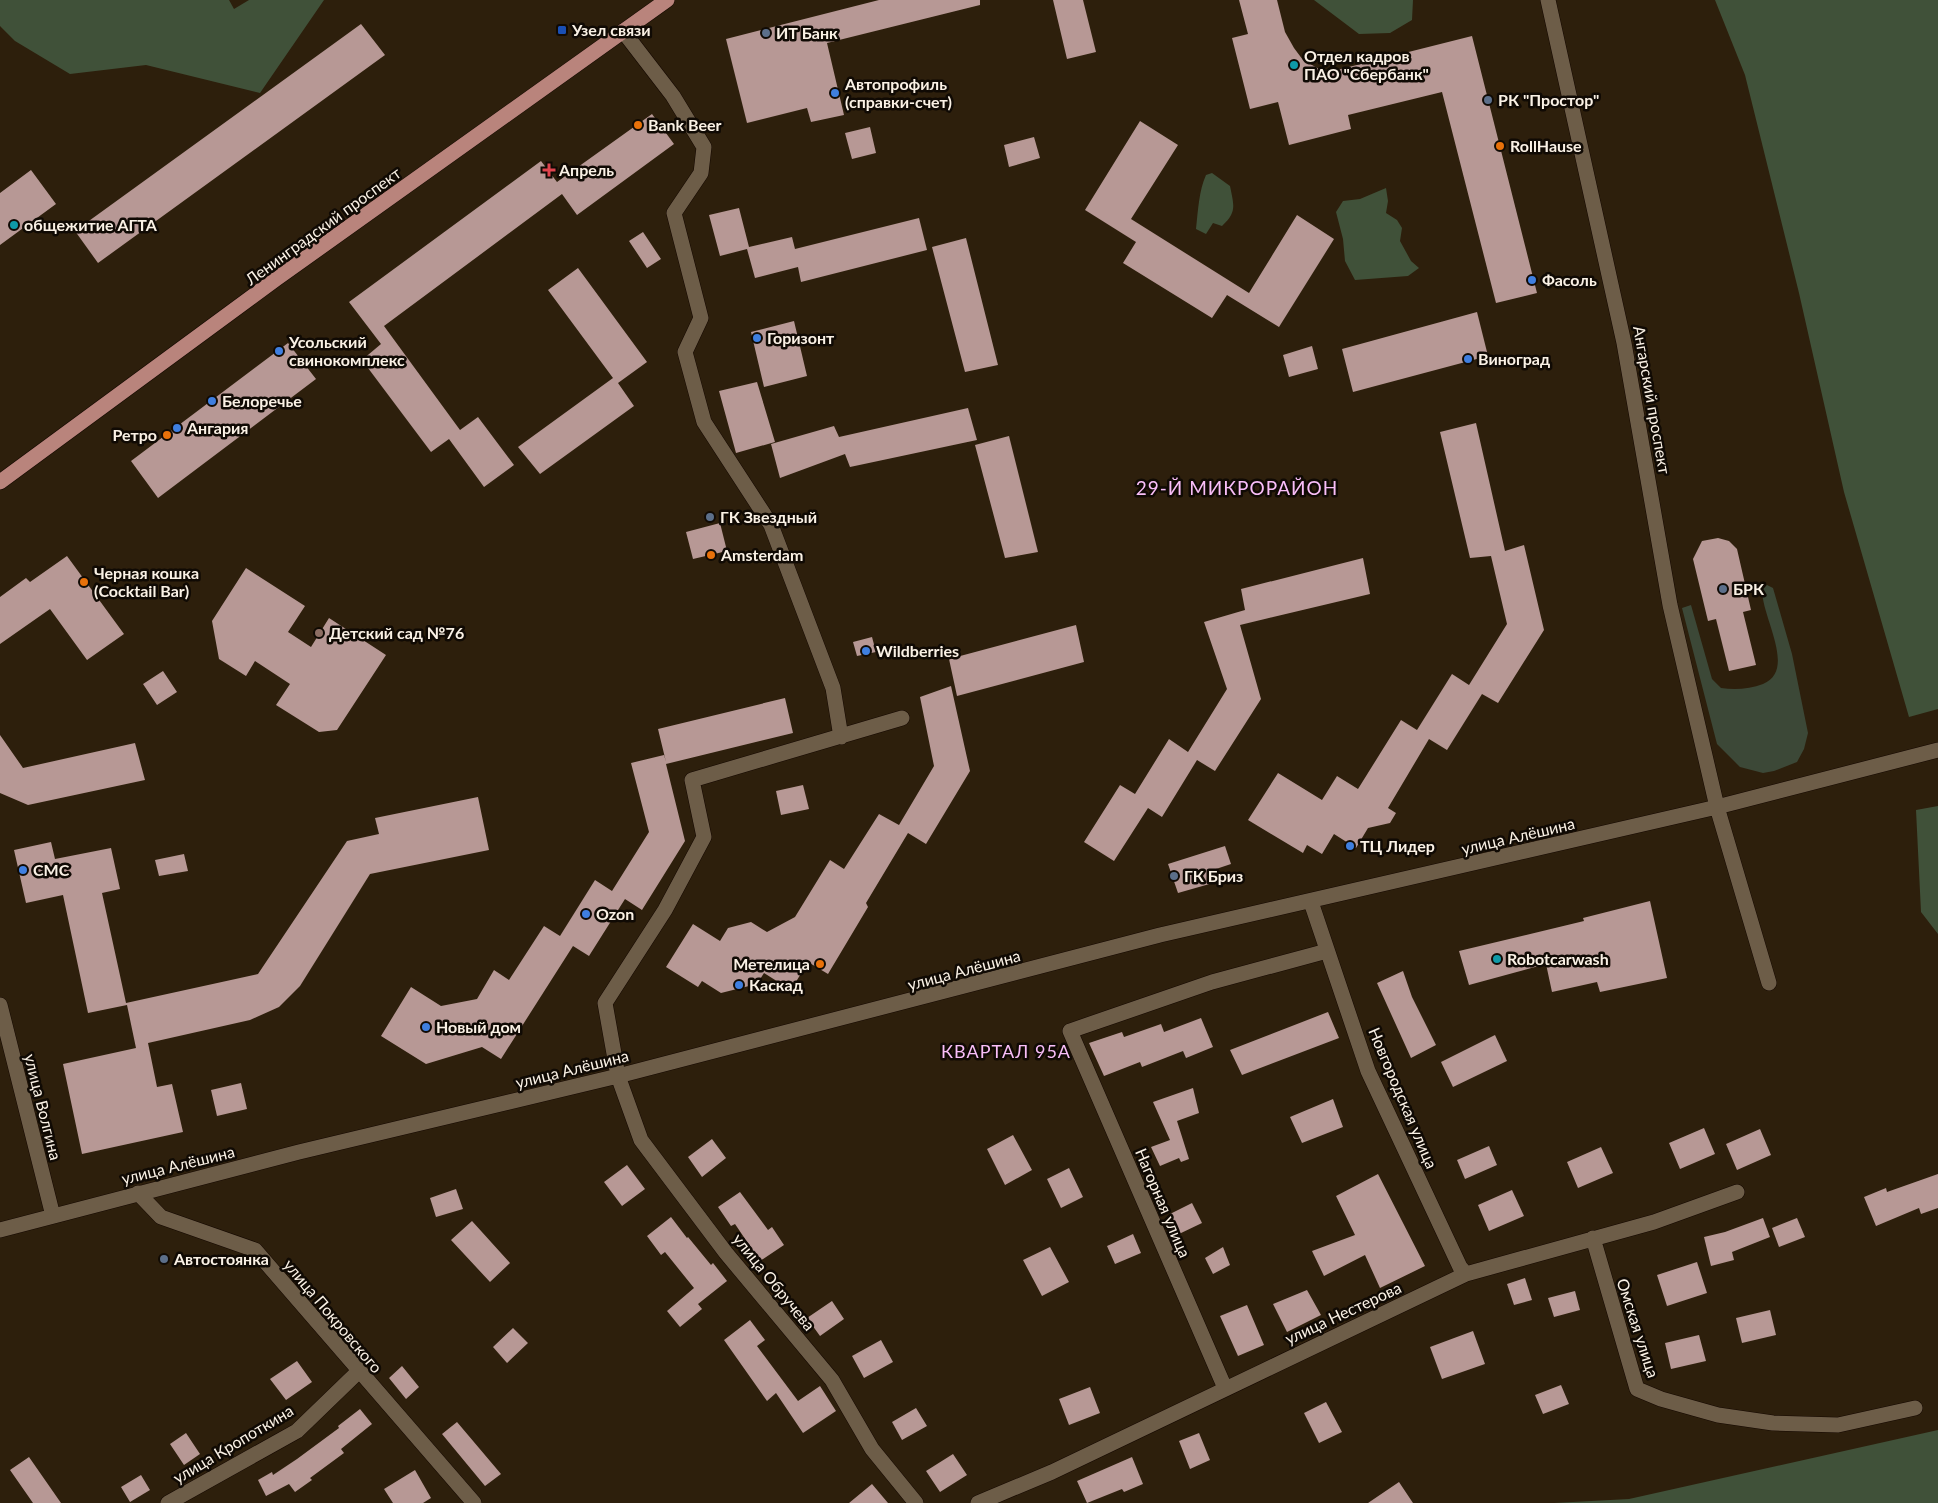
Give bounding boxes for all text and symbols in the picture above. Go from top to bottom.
place label: Узел связи [571,20,651,39]
place label: ИТ Банк [776,23,838,42]
marker: Узел связи [556,24,568,36]
marker: ИТ Банк [760,27,772,39]
place label: Отдел кадров ПАО "Сбербанк" [1304,46,1429,83]
marker: Отдел кадров ПАО "Сбербанк" [1288,59,1300,71]
place label: Автопрофиль (справки-счет) [844,74,952,111]
marker: Автопрофиль (справки-счет) [829,87,841,99]
place label: РК "Простор" [1498,90,1599,109]
marker: РК "Простор" [1482,94,1494,106]
place label: Bank Beer [648,115,722,134]
marker: Bank Beer [632,119,644,131]
place label: RollHause [1510,136,1582,155]
marker: RollHause [1494,140,1506,152]
place label: Апрель [558,160,614,179]
street label: Ленинградский проспект [241,163,404,289]
marker: Апрель [543,164,555,176]
place label: общежитие АГТА [24,215,158,234]
marker: общежитие АГТА [8,219,20,231]
place label: Фасоль [1542,270,1597,289]
marker: Фасоль [1526,274,1538,286]
street label: Ангарский проспект [1630,324,1675,475]
place label: Горизонт [767,328,835,347]
place label: Усольский свинокомплекс [288,332,405,369]
marker: Горизонт [751,332,763,344]
marker: Усольский свинокомплекс [273,345,285,357]
place label: Виноград [1478,349,1550,368]
marker: Виноград [1462,353,1474,365]
place label: Белоречье [222,391,302,410]
marker: Белоречье [206,395,218,407]
place label: Ангария [186,418,249,437]
marker: Ангария [171,422,183,434]
place label: Ретро [113,425,157,444]
marker: Ретро [161,429,173,441]
district label: 29-Й МИКРОРАЙОН [1136,476,1338,499]
place label: ГК Звездный [720,507,817,526]
marker: ГК Звездный [704,511,716,523]
place label: Amsterdam [720,545,803,564]
marker: Amsterdam [705,549,717,561]
place label: Черная кошка (Cocktail Bar) [94,563,199,600]
marker: Черная кошка (Cocktail Bar) [78,576,90,588]
place label: БРК [1733,579,1765,598]
marker: БРК [1717,583,1729,595]
place label: Детский сад №76 [329,623,464,642]
marker: Детский сад №76 [313,627,325,639]
place label: Wildberries [876,641,959,660]
marker: Wildberries [860,645,872,657]
street label: улица Алёшина [1459,813,1576,858]
place label: ТЦ Лидер [1360,836,1435,855]
marker: ТЦ Лидер [1344,840,1356,852]
place label: СМС [33,860,70,879]
marker: СМС [17,864,29,876]
place label: ГК Бриз [1184,866,1243,885]
marker: ГК Бриз [1168,870,1180,882]
place label: Ozon [596,904,634,923]
marker: Ozon [580,908,592,920]
street label: улица Алёшина [905,945,1022,994]
place label: Robotcarwash [1507,949,1609,968]
marker: Robotcarwash [1491,953,1503,965]
place label: Метелица [733,954,810,973]
marker: Метелица [814,958,826,970]
place label: Каскад [749,975,803,994]
marker: Каскад [733,979,745,991]
place label: Новый дом [436,1017,521,1036]
marker: Новый дом [420,1021,432,1033]
street label: Новгородская улица [1365,1024,1442,1171]
district label: КВАРТАЛ 95А [941,1040,1071,1062]
street label: улица Алёшина [513,1045,630,1092]
street label: улица Волгина [21,1052,66,1162]
street label: улица Алёшина [119,1141,236,1188]
street label: Нагорная улица [1132,1145,1195,1260]
street label: улица Обручева [729,1229,819,1334]
place label: Автостоянка [173,1249,269,1268]
marker: Автостоянка [158,1253,170,1265]
street label: улица Покровского [280,1255,386,1376]
street label: Омская улица [1613,1276,1664,1380]
street label: улица Нестерова [1282,1277,1404,1348]
street label: улица Кропоткина [169,1400,296,1487]

